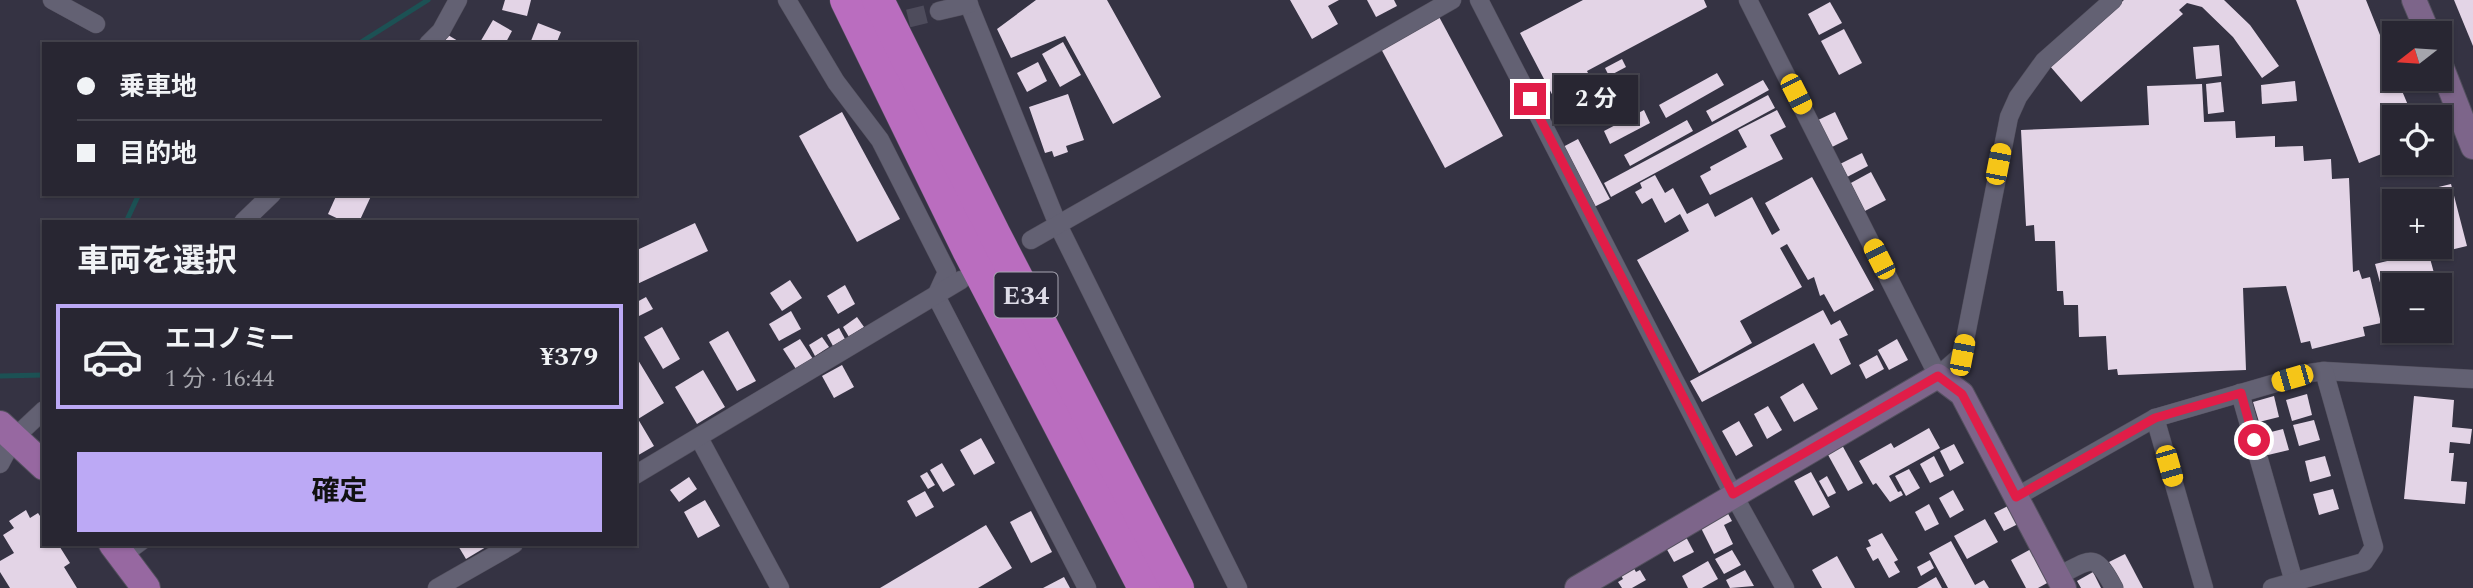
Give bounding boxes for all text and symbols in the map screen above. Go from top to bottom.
north arrow [2382,21,2452,91]
map controls [2382,21,2452,343]
text: 乗車地 [119,67,197,107]
car [1778,71,1815,117]
callout: 2 分 [1554,74,1638,124]
text: 2 分 [1575,82,1617,117]
route end [1514,83,1546,115]
button: locate [2382,105,2452,175]
text: 目的地 [119,134,197,174]
car [1984,141,2013,187]
button: + [2382,189,2452,259]
car [1861,236,1898,282]
text: 車両を選択 [77,237,237,286]
road number: E34 [995,272,1058,318]
button: − [2382,273,2452,343]
text: エコノミー [165,319,295,359]
icon: car [81,325,144,388]
car [1948,332,1977,378]
text: ¥379 [540,337,598,377]
text: 1 分 · 16:44 [165,362,274,397]
car [2269,362,2316,394]
route start [2238,424,2270,456]
car [2154,443,2185,489]
button: 確定 [77,452,602,532]

